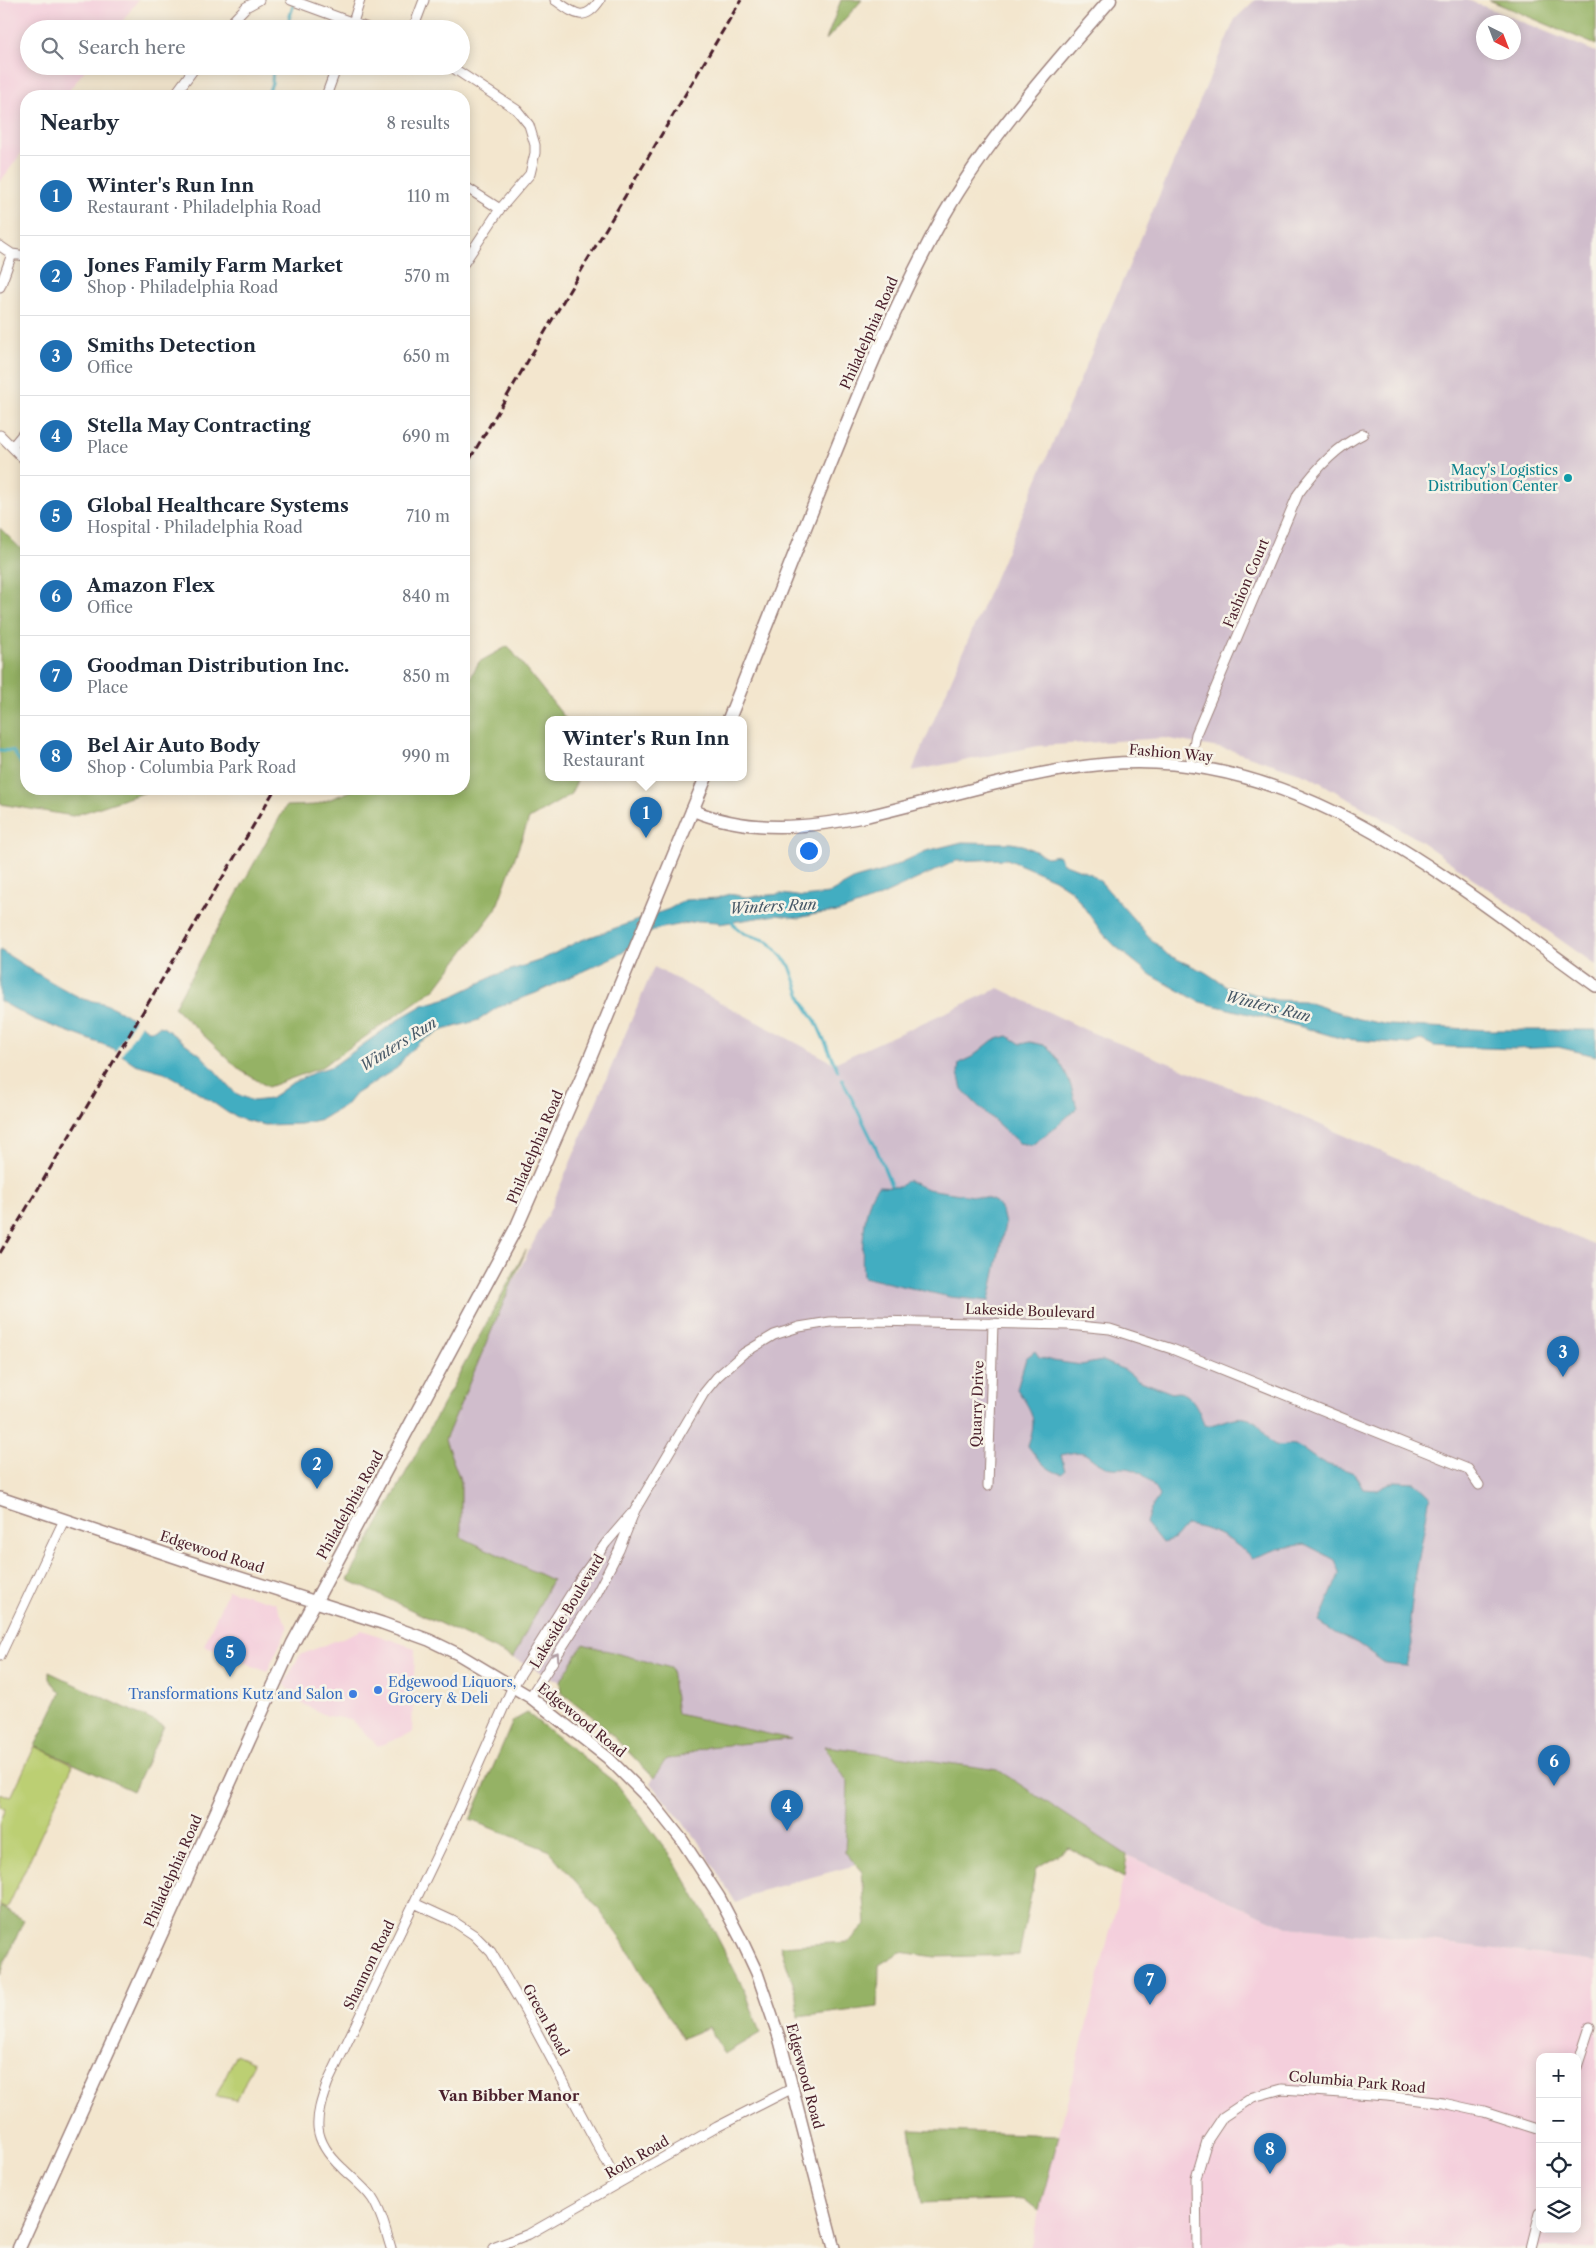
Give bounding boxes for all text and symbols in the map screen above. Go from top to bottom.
north arrow [1476,15,1521,60]
search box [20,20,470,75]
icon: search [38,34,66,62]
text: Search here [78,36,186,59]
text: Nearby [40,110,119,135]
text: 8 results [387,113,450,133]
text: Winter's Run Inn [87,174,254,197]
text: 1 [52,186,60,206]
text: 110 m [407,186,450,206]
text: Restaurant · Philadelphia Road [87,197,321,217]
text: Jones Family Farm Market [87,254,343,277]
text: 2 [51,266,61,286]
text: 570 m [404,266,450,286]
street label: Philadelphia Road [836,273,902,392]
text: Shop · Philadelphia Road [87,277,278,297]
text: Smiths Detection [87,334,256,357]
text: 3 [51,346,61,366]
text: 650 m [403,346,450,366]
text: Office [87,357,133,377]
text: Stella May Contracting [87,414,311,437]
text: 4 [51,426,61,446]
text: 690 m [402,426,450,446]
text: Place [87,437,128,457]
place label: Macy's Logistics Distribution Center [1428,461,1558,495]
marker: Macy's Logistics Distribution Center [1562,472,1574,484]
text: Global Healthcare Systems [87,494,349,517]
text: 5 [52,506,60,526]
text: 710 m [406,506,450,526]
text: Hospital · Philadelphia Road [87,517,303,537]
street label: Fashion Court [1219,536,1273,630]
text: Amazon Flex [87,574,215,597]
text: 6 [51,586,61,606]
text: 840 m [402,586,450,606]
text: Office [87,597,133,617]
text: Goodman Distribution Inc. [87,654,349,677]
text: 7 [52,666,60,686]
text: 850 m [403,666,450,686]
text: Place [87,677,128,697]
popup [545,716,747,781]
text: Winter's Run Inn [562,727,730,750]
text: Bel Air Auto Body [87,734,260,757]
street label: Fashion Way [1128,740,1214,766]
text: 8 [51,746,61,766]
text: 990 m [402,746,450,766]
text: Restaurant [562,750,645,770]
text: Shop · Columbia Park Road [87,757,296,777]
pin: 1 [630,797,662,838]
your location [796,838,822,864]
water label: Winters Run [729,894,817,918]
water label: Winters Run [1223,986,1313,1026]
water label: Winters Run [356,1013,440,1075]
street label: Philadelphia Road [503,1087,567,1206]
street label: Lakeside Boulevard [965,1300,1096,1322]
pin: 3 [1547,1336,1579,1377]
street label: Quarry Drive [966,1360,988,1448]
street label: Philadelphia Road [313,1447,388,1563]
pin: 2 [301,1448,333,1489]
street label: Edgewood Road [158,1527,267,1577]
street label: Lakeside Boulevard [526,1550,608,1671]
pin: 5 [214,1636,246,1677]
one-way arrow [550,1652,560,1661]
place label: Edgewood Liquors, Grocery & Deli [388,1673,517,1707]
street label: Edgewood Road [534,1679,630,1761]
marker: Edgewood Liquors, Grocery & Deli [372,1684,384,1696]
place label: Transformations Kutz and Salon [128,1685,343,1703]
marker: Transformations Kutz and Salon [347,1688,359,1700]
pin: 6 [1538,1745,1570,1786]
pin: 4 [771,1790,803,1831]
street label: Philadelphia Road [140,1811,206,1930]
street label: Shannon Road [339,1917,399,2013]
pin: 7 [1134,1964,1166,2005]
street label: Green Road [519,1981,573,2060]
street label: Edgewood Road [782,2021,828,2131]
map controls [1536,2053,1581,2233]
button: + [1536,2053,1581,2098]
street label: Columbia Park Road [1288,2067,1427,2097]
district label: Van Bibber Manor [438,2086,580,2105]
button: − [1536,2098,1581,2143]
street label: Roth Road [602,2131,673,2182]
pin: 8 [1254,2133,1286,2174]
button: locate [1536,2143,1581,2188]
button: layers [1536,2188,1581,2233]

